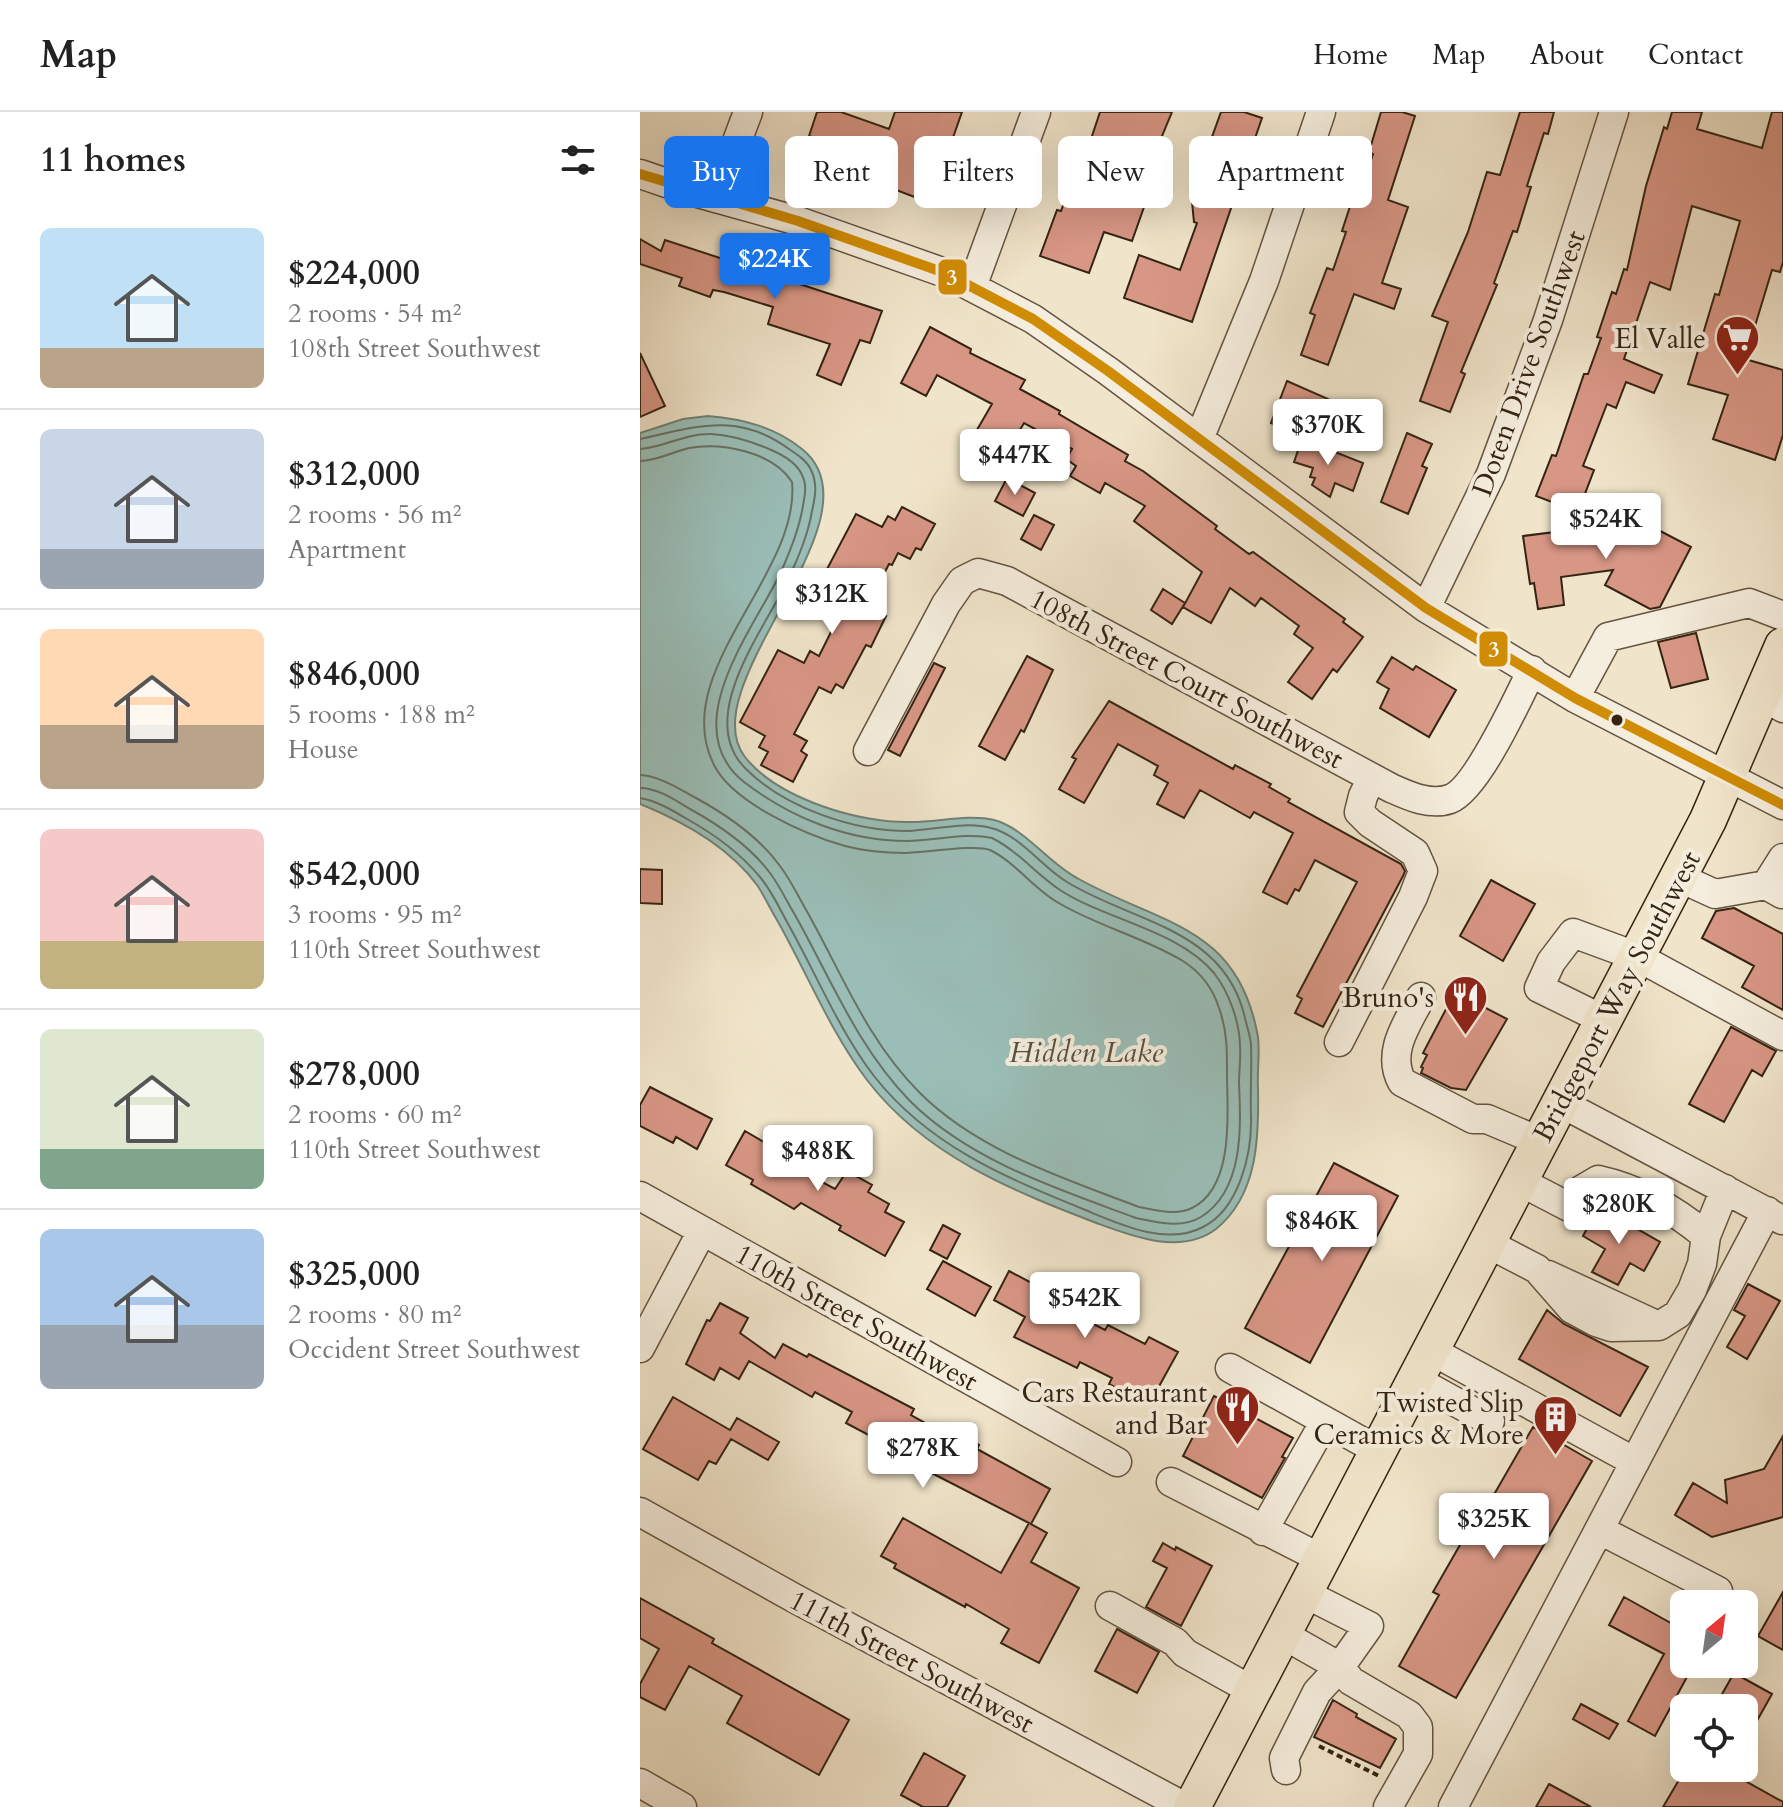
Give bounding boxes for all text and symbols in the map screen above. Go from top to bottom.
text: Map [40,29,117,81]
text: Home [1313,36,1388,74]
text: Map [1432,36,1486,74]
text: About [1530,36,1604,74]
text: Contact [1648,36,1743,74]
chip: Buy [664,136,769,208]
chip: Rent [785,136,898,208]
chip: Filters [914,136,1042,208]
chip: New [1058,136,1173,208]
chip: Apartment [1189,136,1372,208]
text: 11 homes [40,137,186,183]
icon: filters [556,138,600,182]
street label: Doten Drive Southwest [1463,225,1595,502]
pin: $224K [719,233,831,301]
text: $224K [738,241,812,276]
text: $224,000 [288,250,420,296]
line badge: 3 [937,258,968,296]
icon: home [104,260,200,356]
text: 3 [946,263,958,293]
text: 2 rooms · 54 m² [288,296,461,331]
supermarket icon: El Valle [1713,314,1761,377]
place label: El Valle [1614,320,1706,358]
text: 108th Street Southwest [288,331,540,366]
pin: $370K [1272,399,1384,467]
text: $370K [1291,407,1365,442]
pin: $447K [959,429,1071,497]
text: $447K [978,437,1052,472]
text: $312,000 [288,451,420,497]
icon: home [104,461,200,557]
pin: $524K [1550,493,1662,561]
text: 2 rooms · 56 m² [288,497,461,532]
text: $524K [1569,501,1643,536]
text: Apartment [288,532,406,567]
pin: $312K [776,568,888,636]
text: $312K [795,576,869,611]
street label: 108th Street Court Southwest [1023,580,1350,778]
line badge: 3 [1478,630,1509,668]
text: 3 [1488,635,1500,665]
text: $846,000 [288,651,420,697]
icon: home [104,661,200,757]
text: 5 rooms · 188 m² [288,697,475,732]
unlabelled marker [1609,712,1625,728]
text: House [288,732,359,767]
street label: Bridgeport Way Southwest [1524,844,1710,1149]
text: $542,000 [288,851,420,897]
icon: home [104,861,200,957]
text: 3 rooms · 95 m² [288,897,461,932]
text: 110th Street Southwest [288,932,540,967]
restaurant icon: Bruno's [1441,973,1489,1036]
place label: Bruno's [1343,979,1434,1017]
water label: Hidden Lake [1009,1032,1163,1073]
text: $278,000 [288,1051,420,1097]
icon: home [104,1061,200,1157]
text: 2 rooms · 60 m² [288,1097,461,1132]
pin: $488K [762,1125,874,1193]
text: 110th Street Southwest [288,1132,540,1167]
text: $488K [781,1133,855,1168]
pin: $280K [1563,1178,1675,1246]
text: $280K [1582,1186,1656,1221]
pin: $846K [1266,1195,1378,1263]
text: $846K [1285,1203,1359,1238]
street label: 110th Street Southwest [728,1235,985,1400]
text: $325,000 [288,1251,420,1297]
icon: home [104,1261,200,1357]
pin: $542K [1029,1272,1141,1340]
text: $542K [1048,1280,1122,1315]
text: 2 rooms · 80 m² [288,1297,461,1332]
text: Occident Street Southwest [288,1332,580,1367]
place label: Cars Restaurant and Bar [1022,1374,1208,1444]
restaurant icon: Cars Restaurant and Bar [1214,1384,1262,1447]
place label: Twisted Slip Ceramics & More [1314,1384,1524,1454]
building icon: Twisted Slip Ceramics & More [1531,1394,1579,1457]
pin: $278K [867,1422,979,1490]
text: $278K [886,1430,960,1465]
pin: $325K [1438,1493,1550,1561]
text: $325K [1457,1501,1531,1536]
street label: 111th Street Southwest [783,1581,1041,1743]
north arrow [1670,1590,1758,1678]
map controls [1670,1590,1758,1782]
button: locate [1670,1694,1758,1782]

